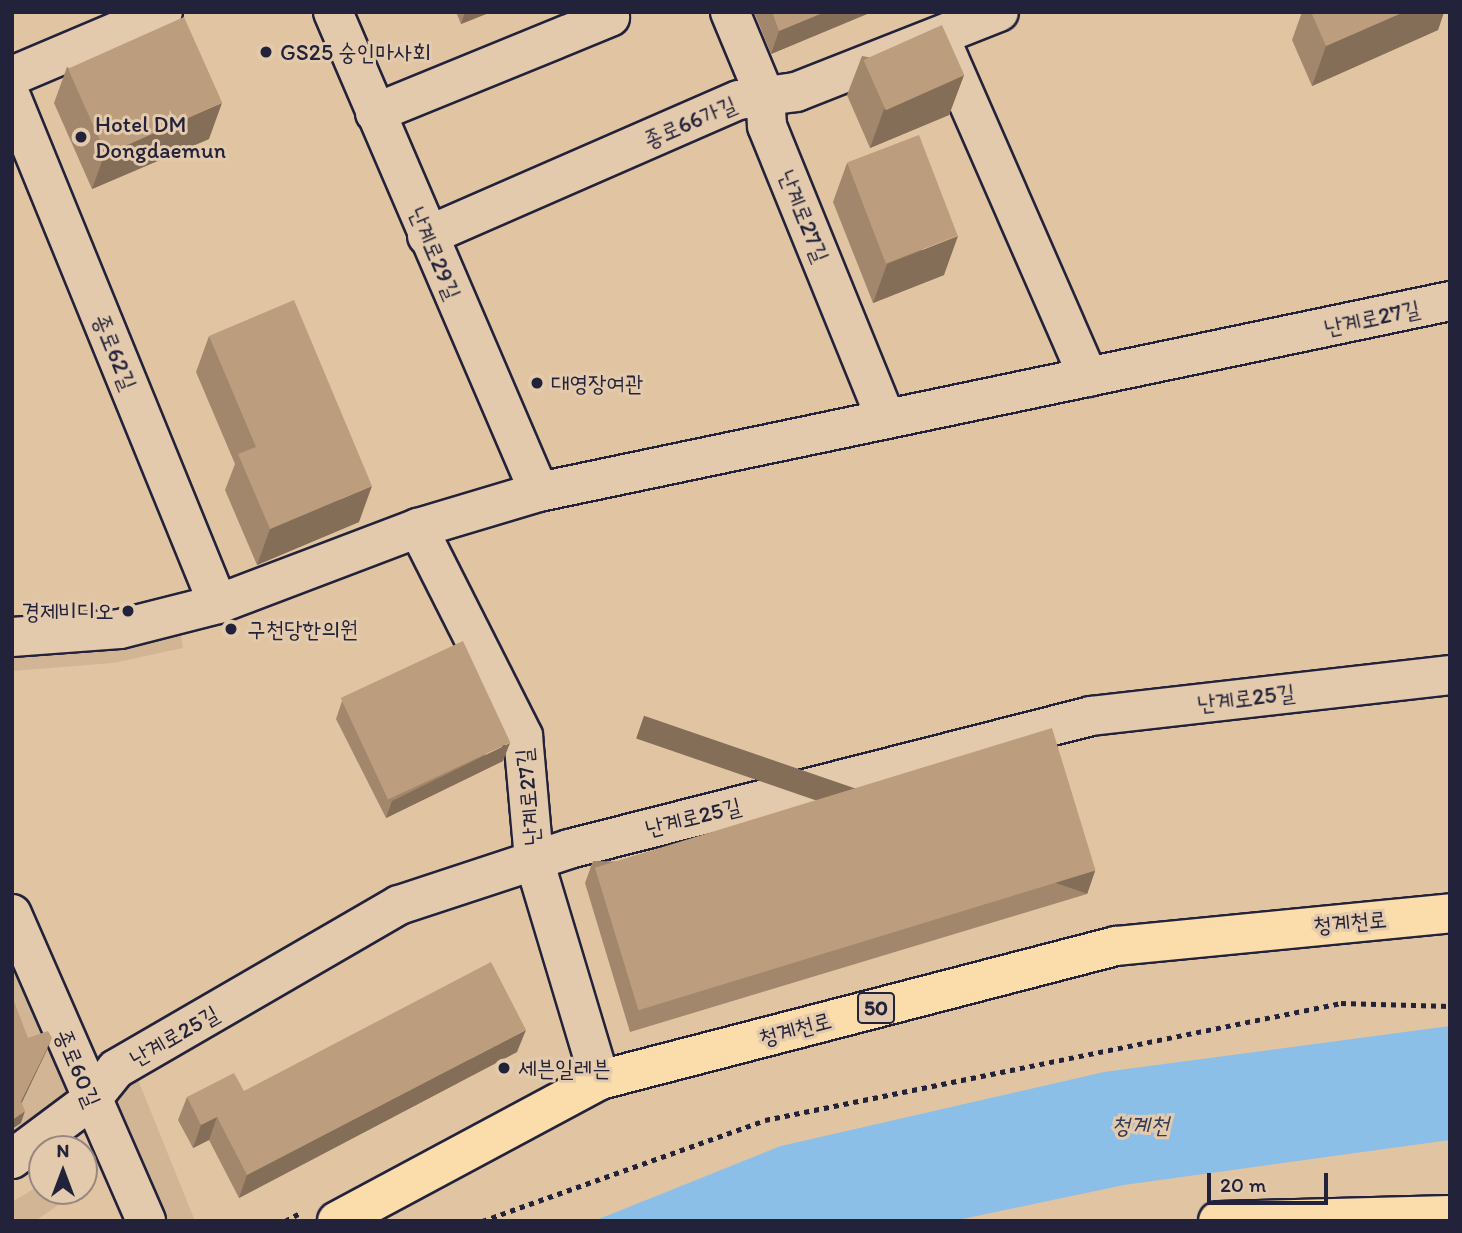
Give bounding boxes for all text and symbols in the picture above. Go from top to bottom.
place label: GS25 숭인마사회 [280,38,431,66]
marker: GS25 숭인마사회 [258,44,274,60]
street label: 종로66가길 [639,90,741,154]
place label: Hotel DM Dongdaemun [95,110,226,164]
marker: Hotel DM Dongdaemun [73,129,89,145]
street label: 난계로27길 [773,166,835,266]
street label: 난계로29길 [403,202,467,304]
street label: 난계로27길 [1321,294,1423,342]
street label: 종로62길 [87,310,143,394]
place label: 대영장여관 [551,369,644,397]
marker: 대영장여관 [529,375,545,391]
place label: 경제비디오 [21,597,114,625]
marker: 경제비디오 [120,603,136,619]
place label: 구천당한의원 [247,615,358,643]
marker: 구천당한의원 [221,619,241,639]
street label: 난계로25길 [1196,678,1296,718]
street label: 난계로27길 [510,747,546,847]
street label: 난계로25길 [642,792,744,842]
street label: 청계천로 [1312,905,1388,939]
road number: 50 [857,990,895,1026]
street label: 난계로25길 [125,999,223,1073]
street label: 청계천로 [756,1006,834,1052]
street label: 종로60길 [49,1025,107,1111]
place label: 세븐일레븐 [518,1054,611,1082]
marker: 세븐일레븐 [496,1060,512,1076]
water label: 청계천 [1111,1111,1169,1139]
north arrow [28,1135,98,1205]
text: N [57,1139,69,1162]
scale bar [1210,1160,1331,1204]
text: 20 m [1220,1172,1266,1197]

